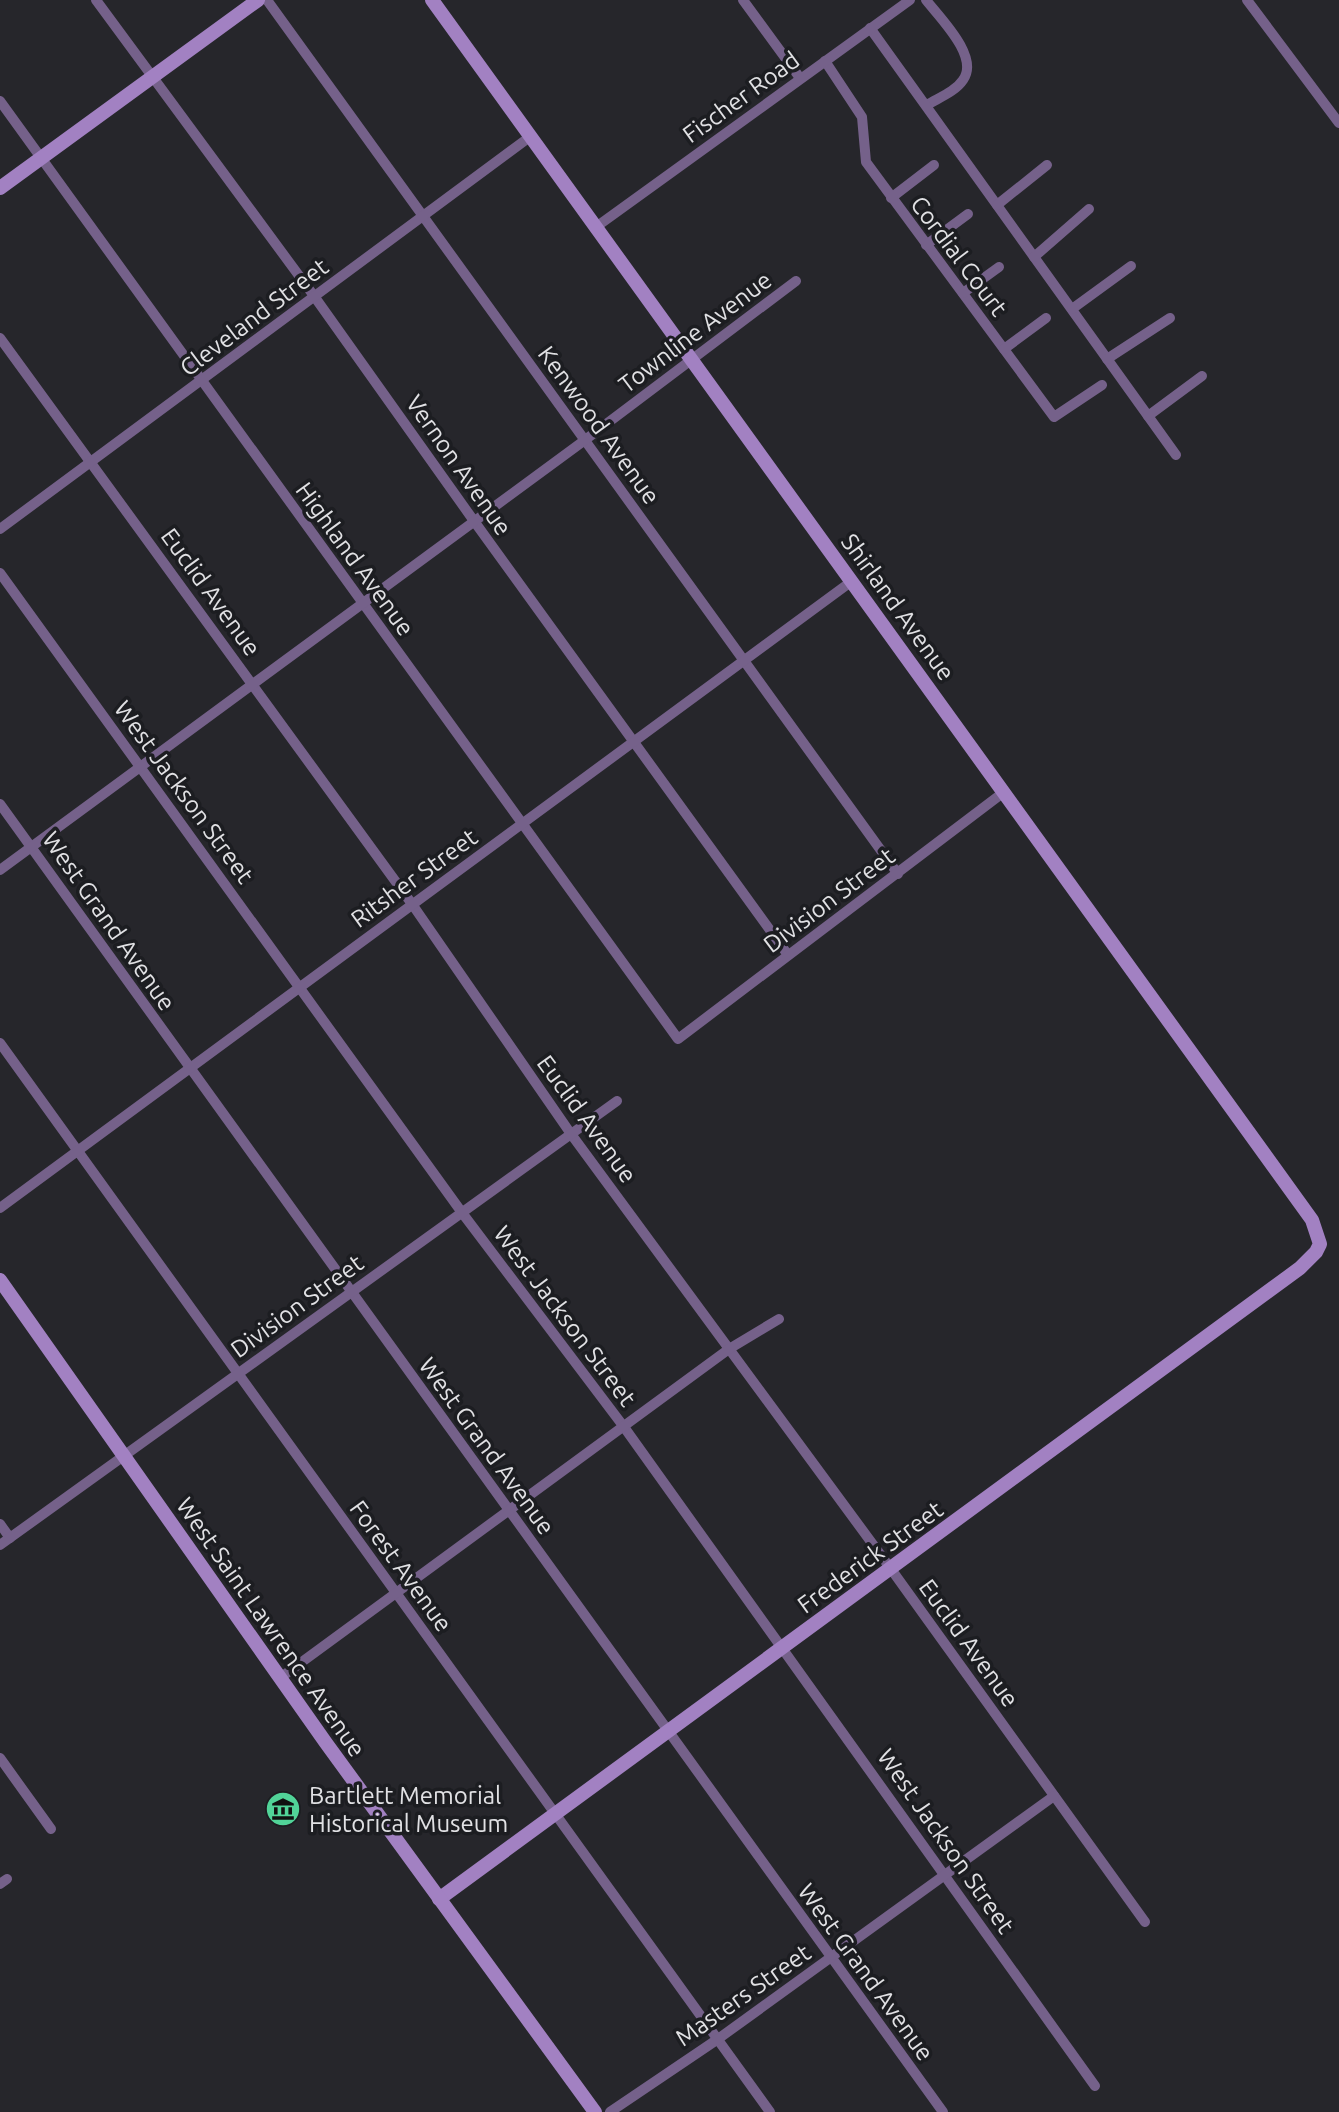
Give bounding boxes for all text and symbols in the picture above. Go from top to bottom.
street label: Fischer Road [678,46,804,148]
street label: Cordial Court [905,191,1013,322]
street label: Cleveland Street [175,252,334,381]
street label: Townline Avenue [613,266,777,398]
street label: Kenwood Avenue [533,341,665,509]
street label: Vernon Avenue [401,390,517,540]
street label: Highland Avenue [290,477,420,641]
street label: Euclid Avenue [156,523,266,661]
street label: Shirland Avenue [836,529,960,685]
street label: West Jackson Street [109,696,259,889]
street label: Ritsher Street [346,823,483,933]
street label: West Grand Avenue [37,826,181,1016]
street label: Division Street [758,842,900,958]
street label: Euclid Avenue [532,1050,642,1188]
street label: West Jackson Street [488,1221,642,1412]
street label: Division Street [226,1249,369,1363]
street label: West Grand Avenue [414,1352,560,1540]
street label: West Saint Lawrence Avenue [171,1492,371,1762]
street label: Forest Avenue [344,1495,458,1637]
street label: Frederick Street [792,1495,948,1619]
street label: Euclid Avenue [914,1574,1024,1712]
street label: West Jackson Street [872,1744,1020,1939]
place label: Bartlett Memorial Historical Museum [309,1782,508,1837]
museum icon: Bartlett Memorial Historical Museum [264,1790,302,1828]
street label: West Grand Avenue [793,1878,939,2066]
street label: Masters Street [670,1938,816,2051]

